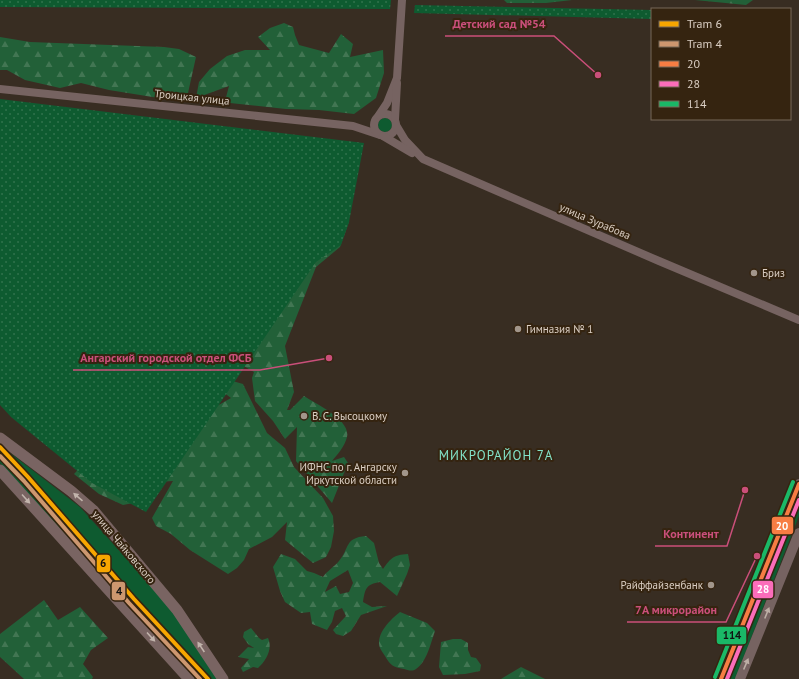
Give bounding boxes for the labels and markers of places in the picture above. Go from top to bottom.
callout: Детский сад №54 [445,12,554,36]
place label: Бриз [762,266,785,280]
marker: Бриз [749,268,759,278]
place label: Гимназия № 1 [526,322,593,336]
marker: Гимназия № 1 [513,324,523,334]
callout: Ангарский городской отдел ФСБ [73,346,260,370]
place label: В. С. Высоцкому [312,409,388,423]
marker: В. С. Высоцкому [299,411,309,421]
place label: ИФНС по г. Ангарску Иркутской области [300,460,398,487]
marker: ИФНС по г. Ангарску Иркутской области [400,468,410,478]
callout: Континент [655,522,727,546]
place label: Райффайзенбанк [620,578,704,592]
marker: Райффайзенбанк [706,580,716,590]
callout: 7А микрорайон [627,598,726,622]

